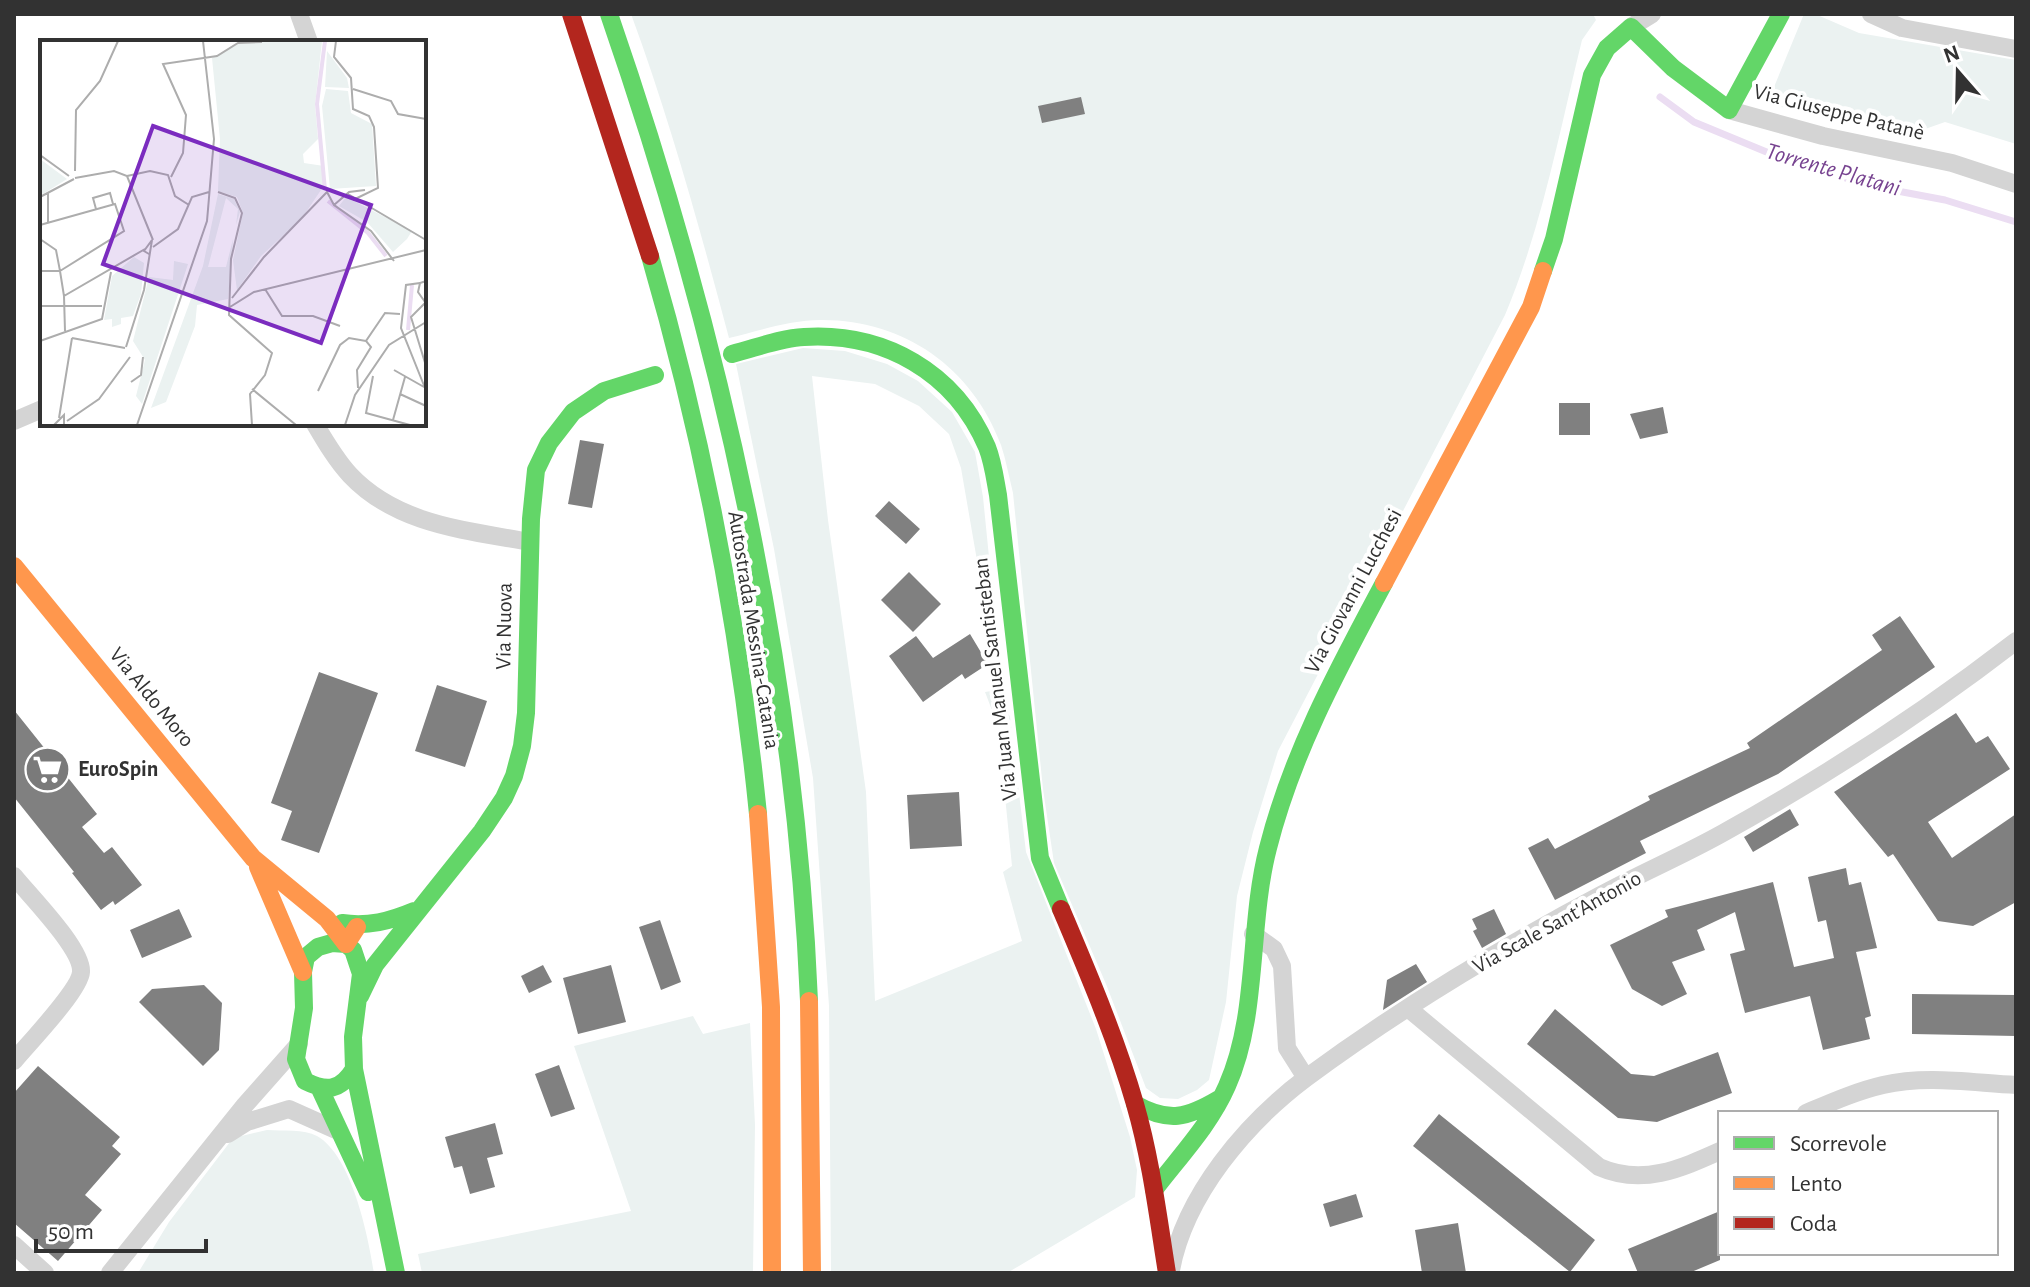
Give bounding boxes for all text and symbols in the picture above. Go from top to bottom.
north arrow [1918,32,1998,112]
inset map [40,40,426,426]
text: N [1941,41,1962,67]
street label: Via Giuseppe Patanè [1751,80,1927,144]
water label: Torrente Platani [1763,139,1903,201]
street label: Via Giovanni Lucchesi [1300,505,1406,677]
street label: Autostrada Messina-Catania [724,509,784,751]
street label: Via Juan Manuel Santisteban [969,556,1021,802]
street label: Via Nuova [492,582,516,670]
street label: Via Aldo Moro [105,643,199,751]
supermarket icon: EuroSpin [23,745,71,793]
place label: EuroSpin [78,758,158,780]
street label: Via Scale Sant'Antonio [1469,867,1645,977]
legend [1718,1111,1998,1255]
text: Scorrevole [1790,1132,1887,1156]
text: Lento [1790,1172,1842,1196]
scale bar [36,1203,206,1253]
text: Coda [1790,1212,1837,1236]
text: 50 m [48,1220,94,1244]

